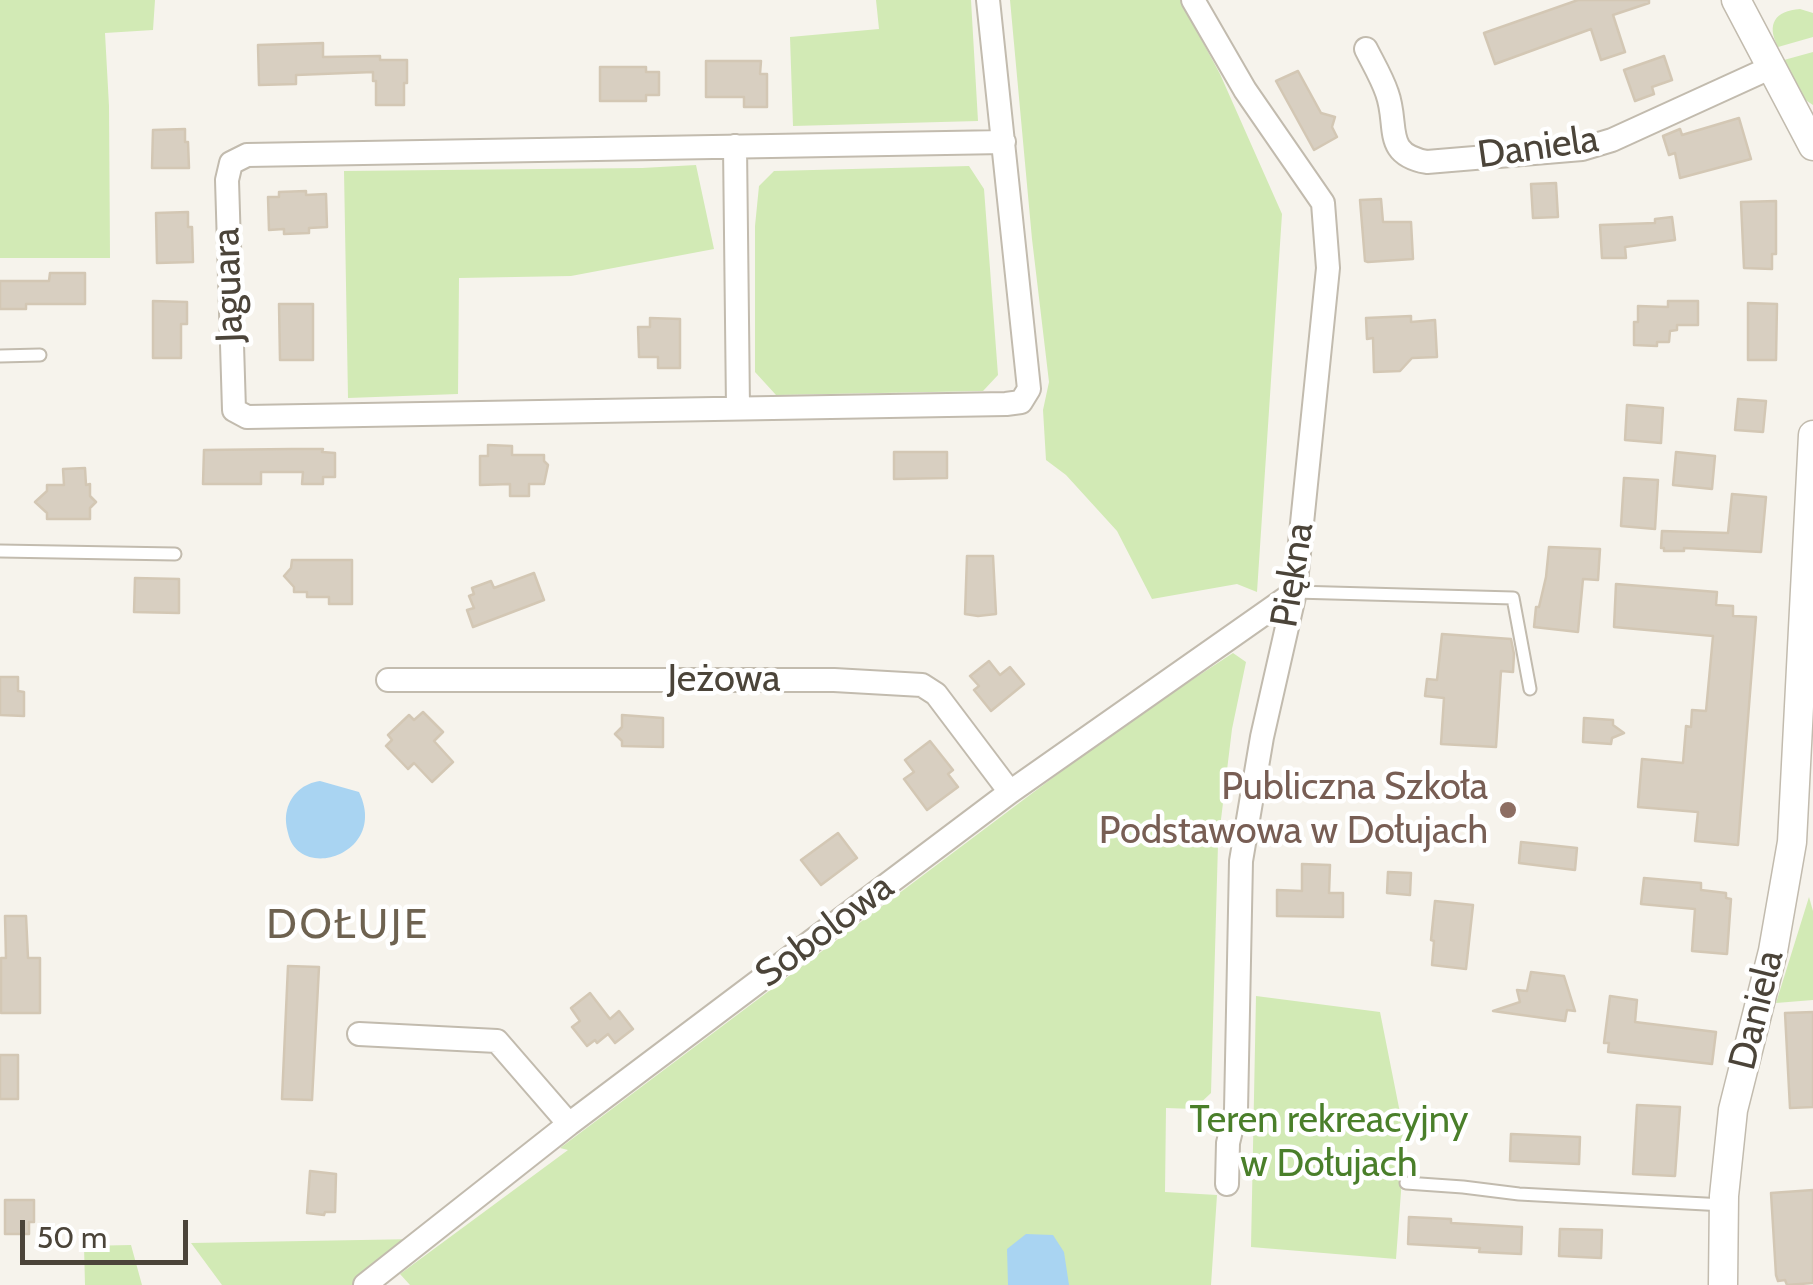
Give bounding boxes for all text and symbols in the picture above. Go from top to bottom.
street label: Daniela [1475,117,1601,179]
street label: Jaguara [204,227,254,343]
street label: Piękna [1262,519,1324,631]
street label: Jeżowa [668,657,780,703]
place label: Publiczna Szkoła Podstawowa w Dołujach [1099,765,1488,854]
marker: Publiczna Szkoła Podstawowa w Dołujach [1497,799,1519,821]
street label: Sobolowa [747,865,903,997]
district label: DOŁUJE [266,901,430,951]
street label: Daniela [1720,946,1794,1074]
park label: Teren rekreacyjny w Dołujach [1189,1098,1469,1188]
scale bar [25,1200,192,1262]
text: 50 m [37,1219,107,1256]

